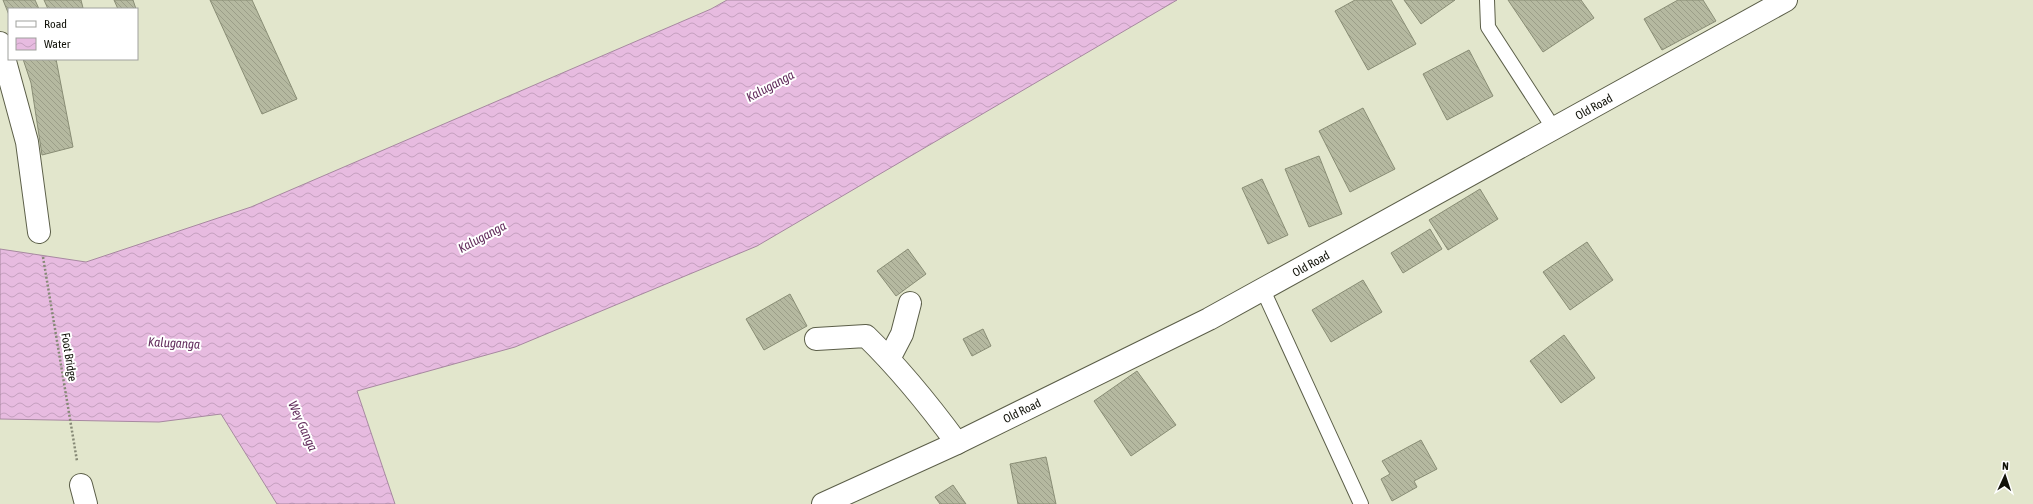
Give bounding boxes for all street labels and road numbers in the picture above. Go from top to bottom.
street label: Old Road [1573,91,1615,123]
street label: Old Road [1290,248,1332,280]
street label: Foot Bridge [58,332,80,382]
street label: Old Road [1001,396,1043,426]

